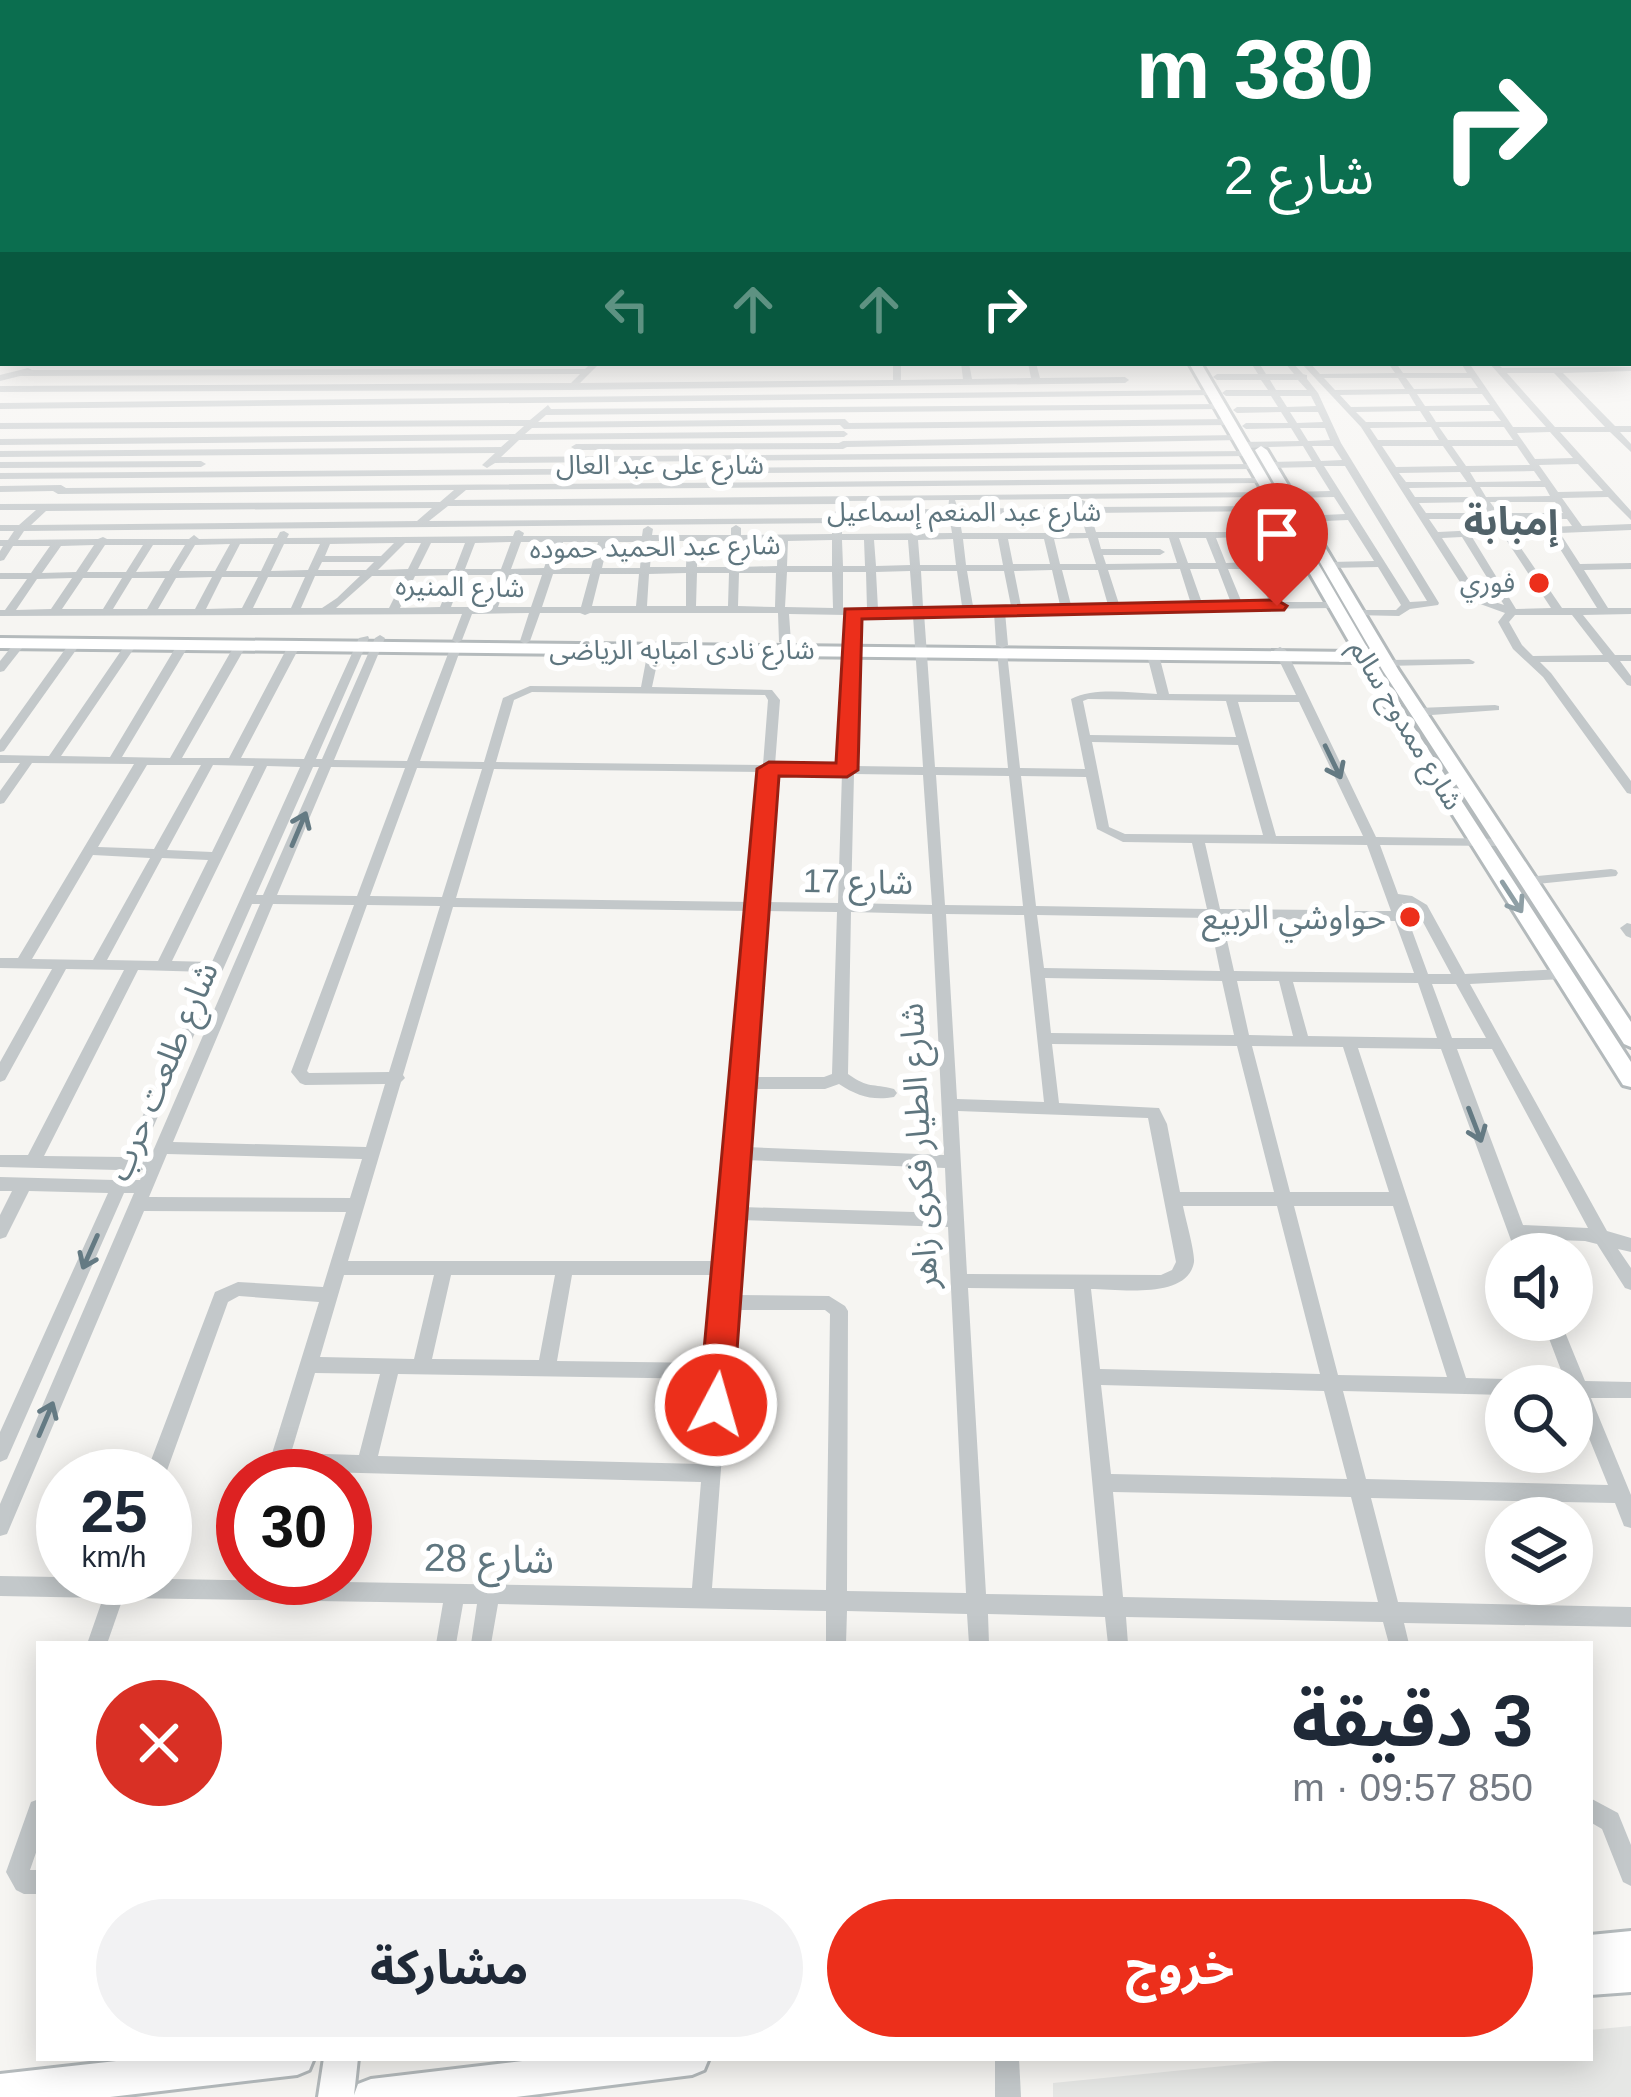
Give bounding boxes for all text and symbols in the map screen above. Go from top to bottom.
text: 380 m [1136,22,1374,116]
icon: right [1416,48,1572,204]
text: شارع 2 [1224,145,1374,205]
icon: left [594,276,660,342]
icon: ahead [720,276,786,342]
icon: ahead [846,276,912,342]
icon: right [972,276,1038,342]
street label: شارع على عبد العال [556,450,764,485]
pin [1226,483,1328,606]
street label: شارع عبد المنعم إسماعيل [827,497,1101,533]
district label: إمبابة [1464,500,1559,548]
icon: arrive [1244,501,1310,567]
street label: شارع عبد الحميد حموده [529,530,781,569]
place label: فوري [1460,568,1515,603]
marker: فوري [1526,570,1552,596]
street label: شارع المنيره [395,571,525,608]
street label: شارع نادى امبابه الرياضى [549,635,815,670]
street label: شارع ممدوح سالم [1338,635,1468,818]
one-way arrow [1323,744,1346,779]
one-way arrow [290,811,311,848]
street label: شارع 17 [802,862,913,907]
one-way arrow [1500,879,1524,913]
place label: حواوشي الربيع [1202,899,1386,943]
marker: حواوشي الربيع [1397,904,1423,930]
street label: شارع طلعت حرب [100,957,231,1188]
street label: شارع الطيار فكرى زاهر [893,1002,951,1291]
one-way arrow [1466,1106,1487,1143]
one-way arrow [77,1233,99,1269]
map controls [1485,1233,1593,1605]
button: sound [1485,1233,1593,1341]
position arrow [653,1342,779,1468]
button: search [1485,1365,1593,1473]
one-way arrow [37,1401,58,1438]
speed limit sign: 30 [216,1449,372,1605]
text: 25 [81,1478,147,1545]
button: layers [1485,1497,1593,1605]
street label: شارع 28 [423,1536,554,1588]
text: km/h [81,1540,147,1573]
button: close [96,1680,222,1806]
text: 3 دقيقة [1292,1681,1533,1761]
text: 850 m · 09:57 [1292,1766,1533,1809]
button: مشاركة [96,1899,803,2037]
button: خروج [827,1899,1533,2037]

